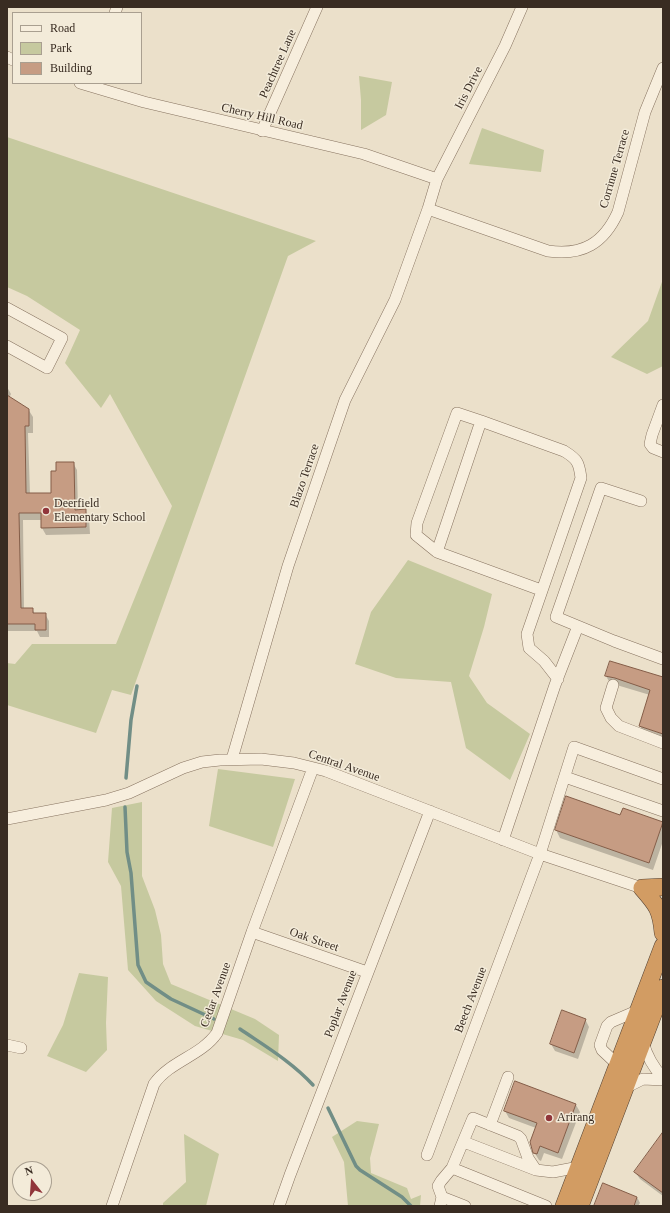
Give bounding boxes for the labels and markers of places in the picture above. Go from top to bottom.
place label: Deerfield Elementary School [54,497,146,525]
marker: Deerfield Elementary School [41,506,51,516]
place label: Arirang [557,1111,594,1125]
marker: Arirang [544,1113,554,1123]

